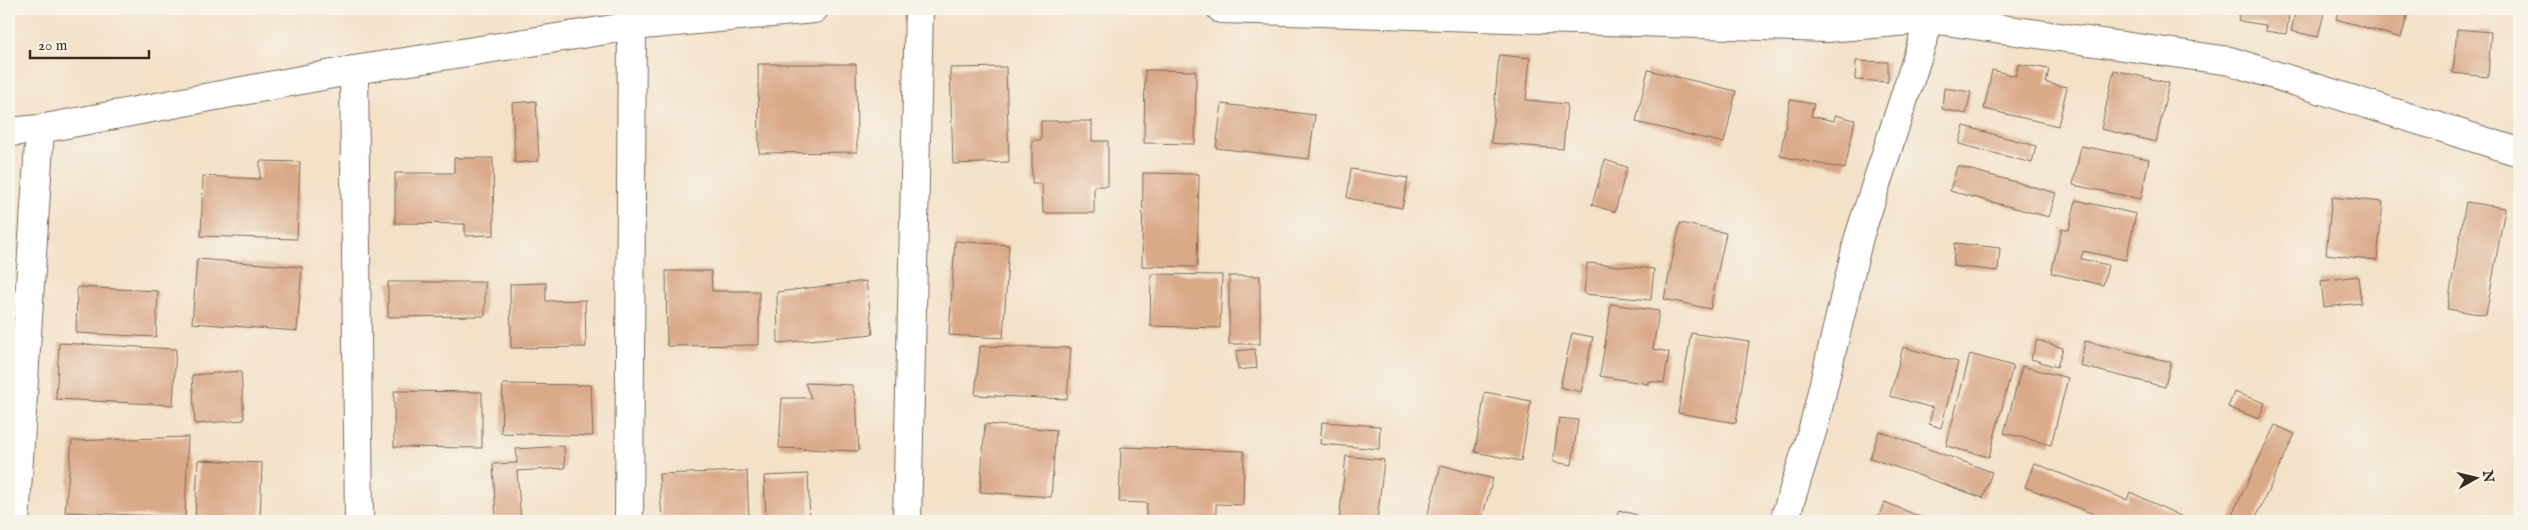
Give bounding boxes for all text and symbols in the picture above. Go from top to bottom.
scale bar [30,28,149,60]
text: 20 m [38,36,68,55]
north arrow [2450,452,2500,502]
text: N [2478,468,2498,484]

